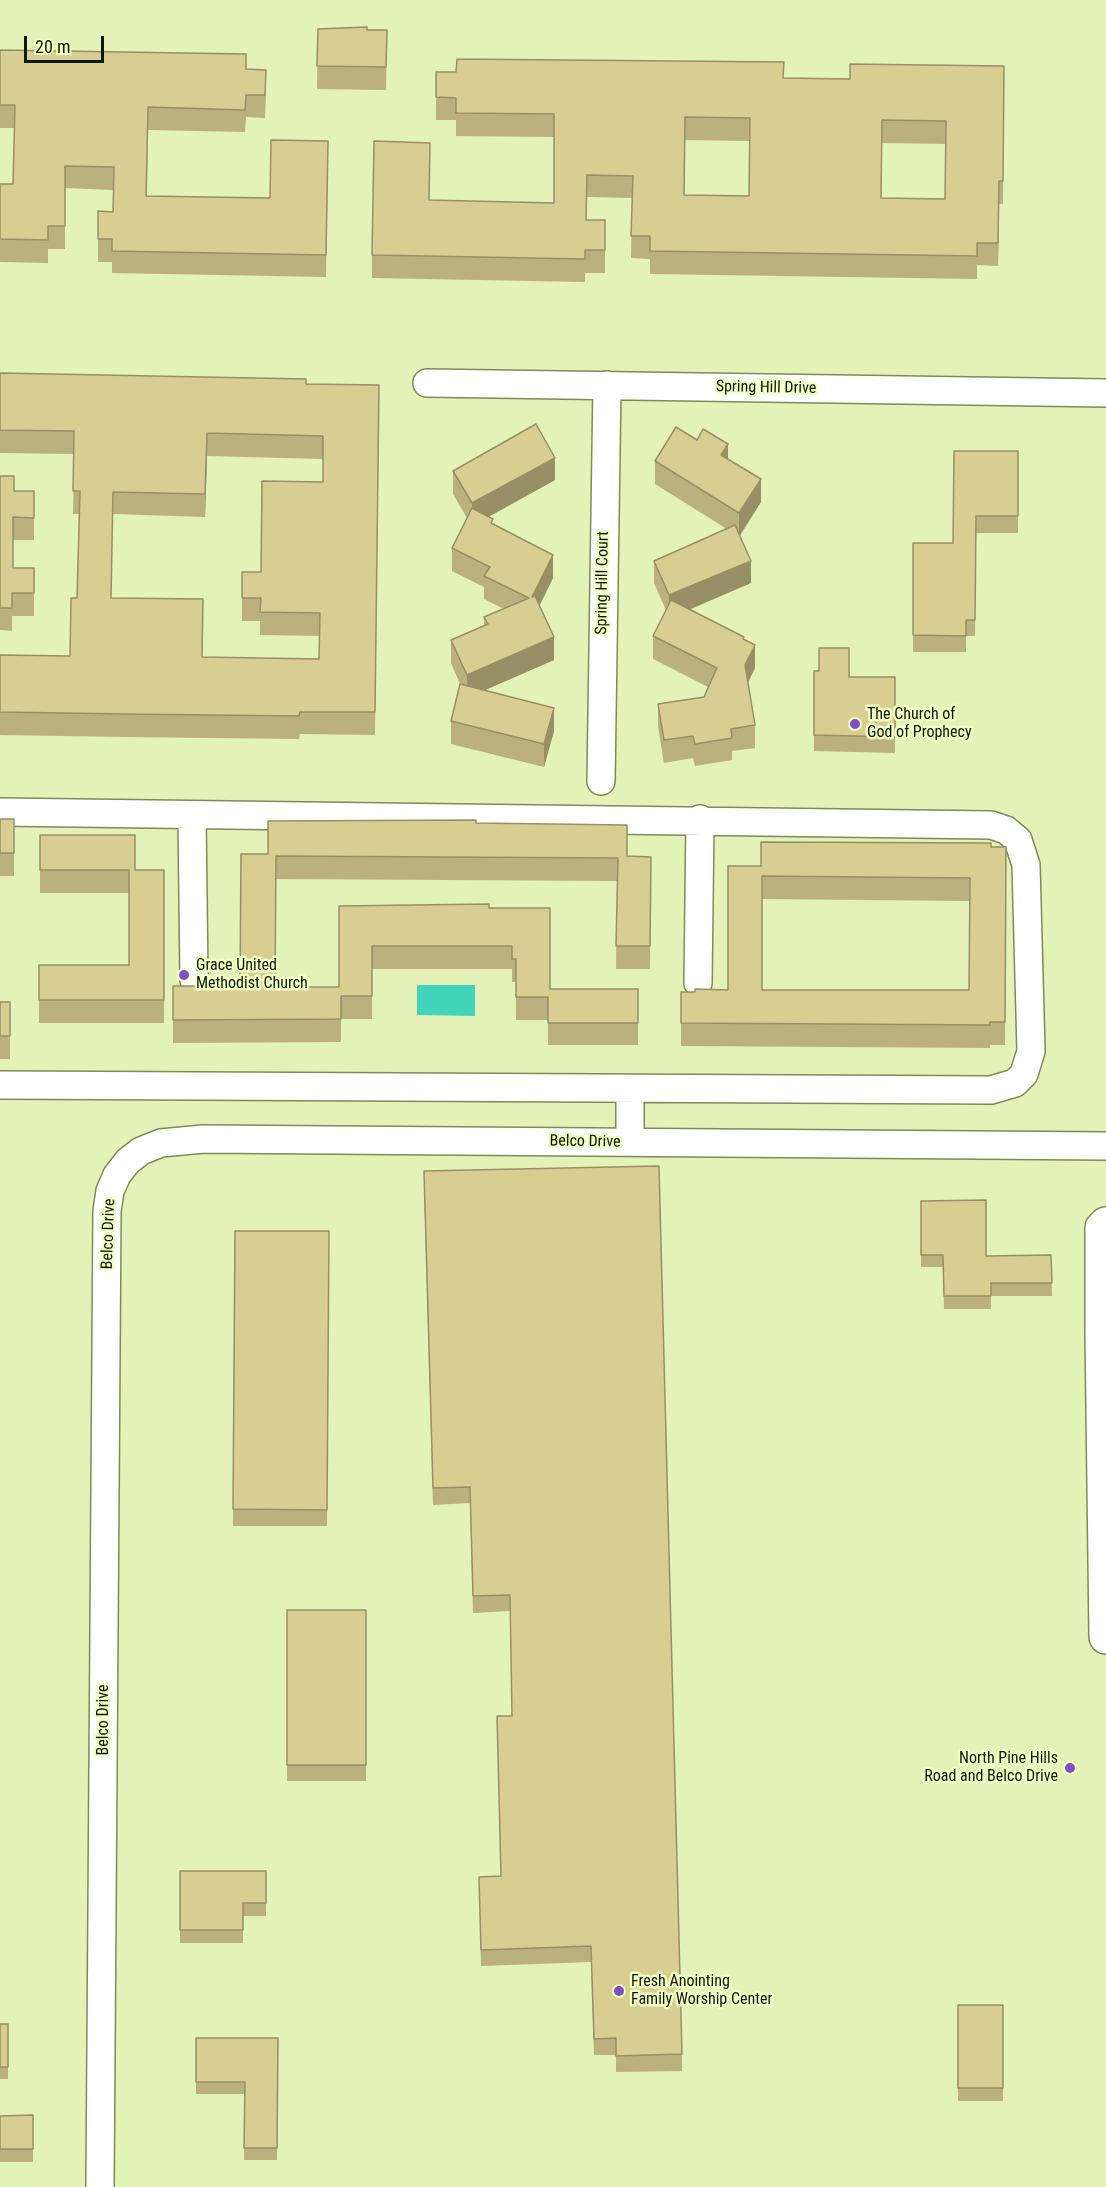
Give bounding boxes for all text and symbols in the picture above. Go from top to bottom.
scale bar [27,24,106,62]
text: 20 m [35,36,70,57]
street label: Spring Hill Drive [716,378,816,398]
street label: Spring Hill Court [592,531,614,635]
place label: The Church of God of Prophecy [867,705,972,743]
marker: The Church of God of Prophecy [848,717,862,731]
place label: Grace United Methodist Church [196,956,308,994]
marker: Grace United Methodist Church [177,968,191,982]
street label: Belco Drive [549,1132,621,1152]
street label: Belco Drive [98,1198,120,1270]
street label: Belco Drive [94,1685,114,1755]
place label: North Pine Hills Road and Belco Drive [924,1749,1058,1787]
marker: North Pine Hills Road and Belco Drive [1063,1761,1077,1775]
place label: Fresh Anointing Family Worship Center [631,1972,772,2010]
marker: Fresh Anointing Family Worship Center [612,1984,626,1998]

